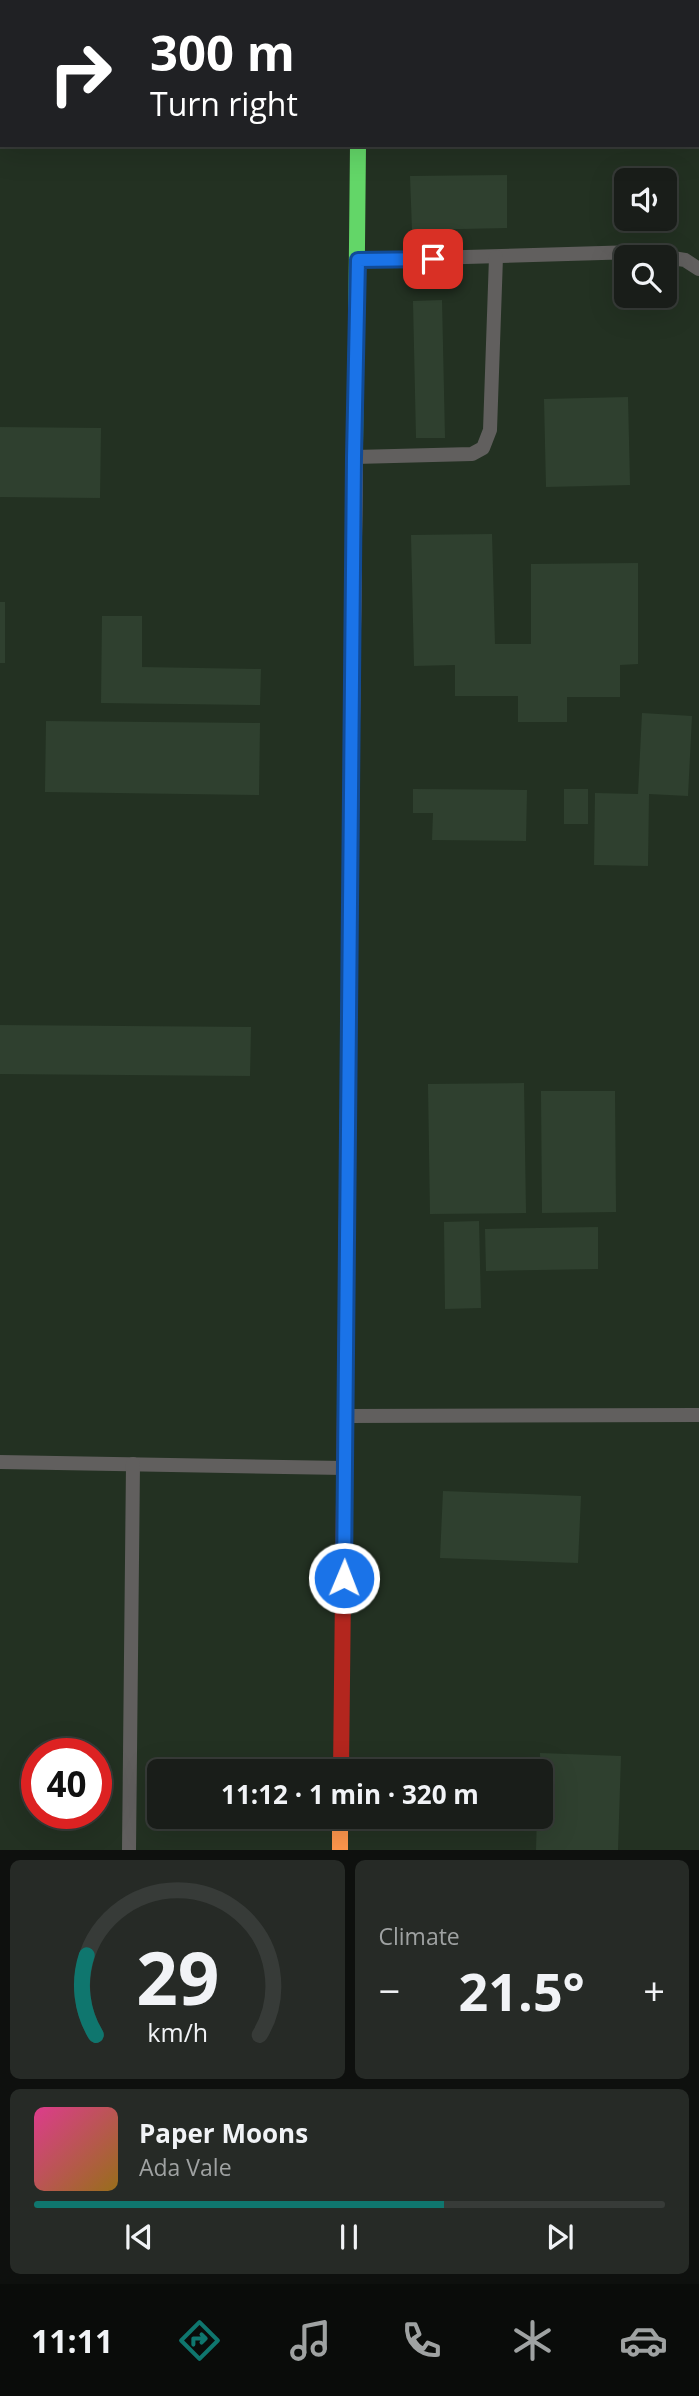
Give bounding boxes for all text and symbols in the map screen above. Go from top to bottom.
text: 300 m [150,19,295,85]
icon: right [35,28,126,119]
text: Turn right [150,82,298,125]
map controls [614,168,677,308]
button: sound [614,168,677,231]
pin [403,229,463,289]
icon: arrive [414,240,452,278]
button: search [614,245,677,308]
position arrow [307,1541,381,1615]
speed limit sign: 40 [21,1738,112,1829]
text: 11:12 · 1 min · 320 m [221,1776,479,1812]
text: Climate [379,1920,460,1952]
text: 29 [136,1928,219,2027]
text: 21.5° [459,1955,585,2026]
text: − [379,1964,400,2016]
text: + [643,1964,665,2016]
text: km/h [147,2015,208,2049]
text: Paper Moons [139,2115,308,2151]
text: Ada Vale [139,2151,232,2183]
icon: previous [120,2218,158,2256]
icon: pause [330,2218,368,2256]
icon: next [541,2218,579,2256]
icon: directions [175,2316,224,2365]
icon: music [286,2316,335,2365]
icon: phone [397,2316,446,2365]
icon: climate [508,2316,557,2365]
icon: car [619,2316,668,2365]
text: 11:11 [31,2319,113,2362]

